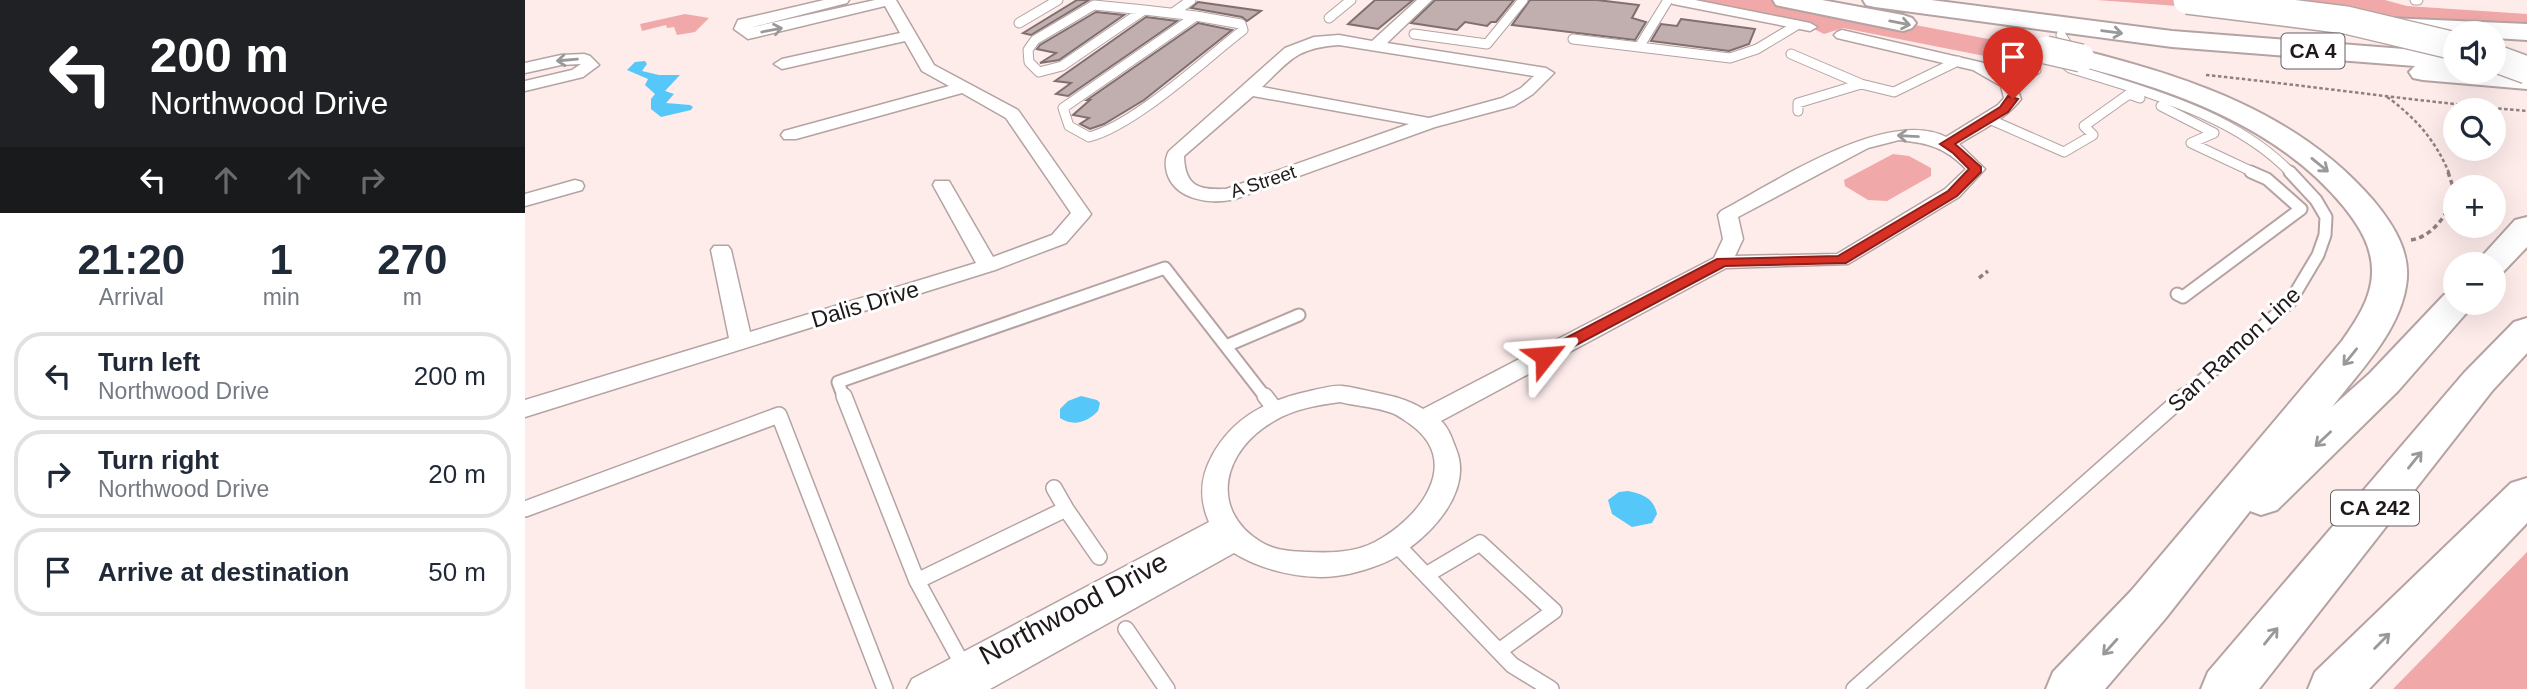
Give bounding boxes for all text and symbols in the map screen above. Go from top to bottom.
one-way arrow [1888,16,1911,30]
map controls [2443,21,2506,315]
button: sound [2443,21,2506,84]
one-way arrow [760,22,783,36]
one-way arrow [2101,26,2123,39]
pin [1983,27,2043,99]
icon: left [35,28,126,119]
text: 200 m [150,28,289,82]
road number: CA 4 [2281,34,2345,68]
icon: arrive [1994,38,2032,76]
one-way arrow [556,54,579,67]
text: Northwood Drive [150,85,388,121]
button: search [2443,98,2506,161]
one-way arrow [1897,130,1920,143]
one-way arrow [2311,158,2329,173]
icon: left [134,161,172,199]
icon: ahead [207,161,245,199]
icon: ahead [280,161,318,199]
icon: right [353,161,391,199]
street label: A Street [1228,161,1299,202]
button: + [2443,175,2506,238]
text: 21:20 [78,236,185,283]
text: 1 [269,236,293,283]
text: 270 [377,236,447,283]
button: − [2443,252,2506,315]
street label: Dalis Drive [808,275,922,333]
street label: San Ramon Line [2162,281,2306,417]
text: Arrival [99,284,164,310]
text: min [263,284,300,310]
text: m [403,284,422,310]
position arrow [1508,319,1582,393]
text: Turn left [98,347,200,377]
one-way arrow [2342,348,2358,366]
icon: left [39,357,77,395]
text: 200 m [414,361,486,391]
text: Northwood Drive [98,378,269,404]
one-way arrow [2315,430,2332,447]
text: Turn right [98,445,219,475]
one-way arrow [2407,451,2422,469]
icon: right [39,455,77,493]
text: 20 m [428,459,486,489]
text: Northwood Drive [98,476,269,502]
road number: CA 242 [2331,490,2419,526]
street label: Northwood Drive [974,546,1173,671]
icon: arrive [39,553,77,591]
text: Arrive at destination [98,557,349,587]
text: 50 m [428,557,486,587]
one-way arrow [2263,628,2278,646]
one-way arrow [2373,632,2390,649]
one-way arrow [2102,638,2118,656]

